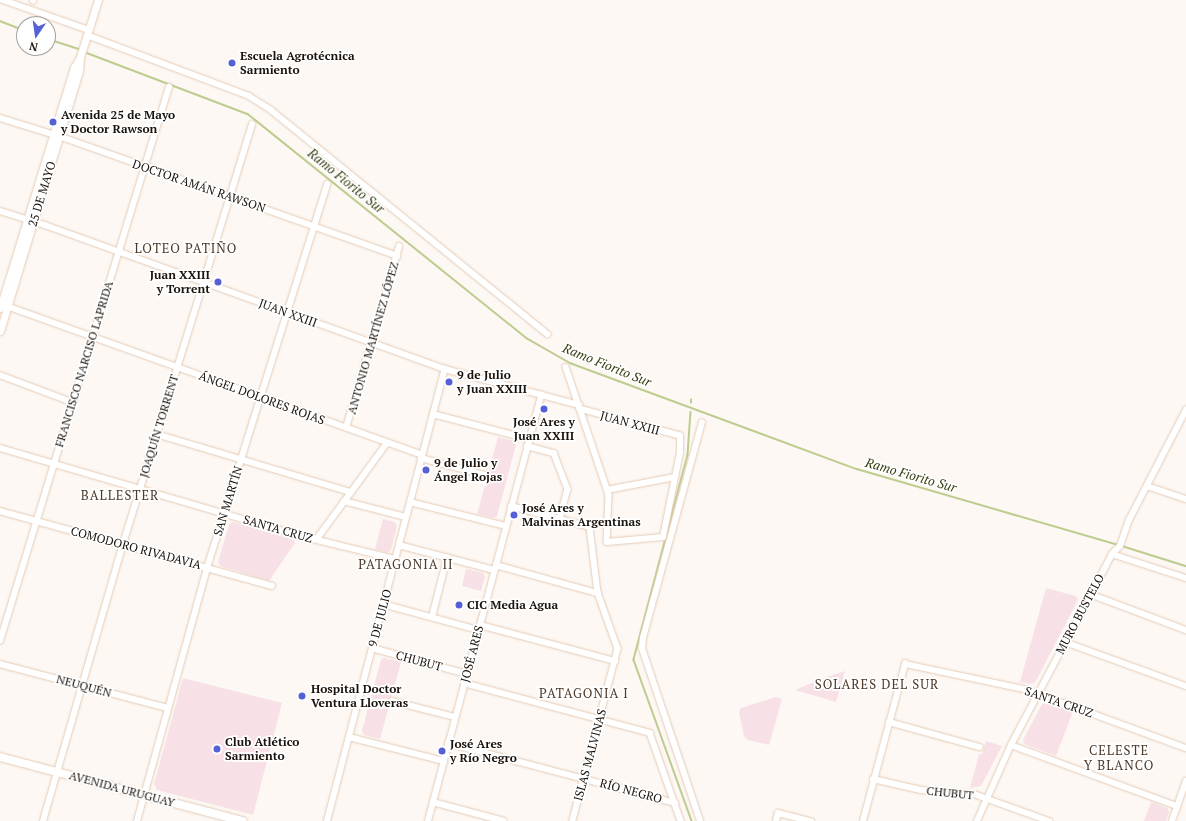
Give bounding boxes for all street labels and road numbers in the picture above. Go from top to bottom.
street label: DOCTOR AMÁN RAWSON [130,156,268,216]
street label: 25 DE MAYO [25,160,59,228]
street label: ANTONIO MARTÍNEZ LÓPEZ [344,260,402,416]
street label: FRANCISCO NARCISO LAPRIDA [52,279,116,449]
street label: JUAN XXIII [257,296,319,330]
street label: ÁNGEL DOLORES ROJAS [197,368,327,428]
street label: JOAQUÍN TORRENT [136,373,182,479]
street label: JUAN XXIII [599,408,661,438]
street label: SAN MARTÍN [211,464,245,538]
street label: SANTA CRUZ [242,512,314,546]
street label: COMODORO RIVADAVIA [69,524,203,572]
street label: MURO BUSTELO [1053,571,1107,657]
street label: 9 DE JULIO [365,587,395,649]
street label: JOSÉ ARES [457,624,487,684]
street label: CHUBUT [394,648,444,674]
street label: NEUQUÉN [55,672,113,700]
street label: SANTA CRUZ [1023,684,1095,720]
street label: ISLAS MALVINAS [571,707,609,803]
street label: AVENIDA URUGUAY [67,768,177,810]
street label: RÍO NEGRO [598,776,664,806]
street label: CHUBUT [926,783,974,803]

